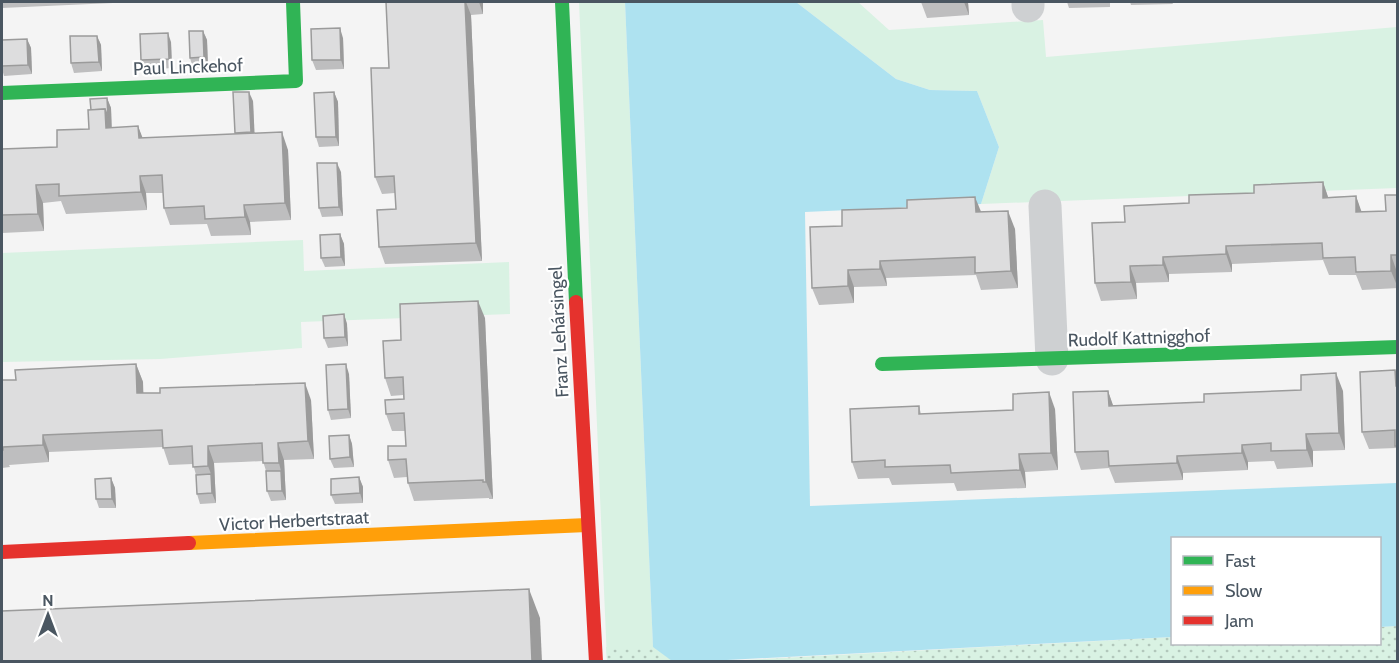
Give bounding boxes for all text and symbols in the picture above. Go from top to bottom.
street label: Paul Linckehof [133,54,243,80]
street label: Franz Lehársingel [545,265,573,398]
street label: Rudolf Kattnigghof [1067,325,1211,351]
street label: Victor Herbertstraat [219,506,369,536]
legend [1171,537,1381,645]
text: Fast [1225,550,1256,572]
text: Slow [1225,580,1262,602]
north arrow [18,585,78,645]
text: N [42,591,54,610]
text: Jam [1224,610,1254,632]

